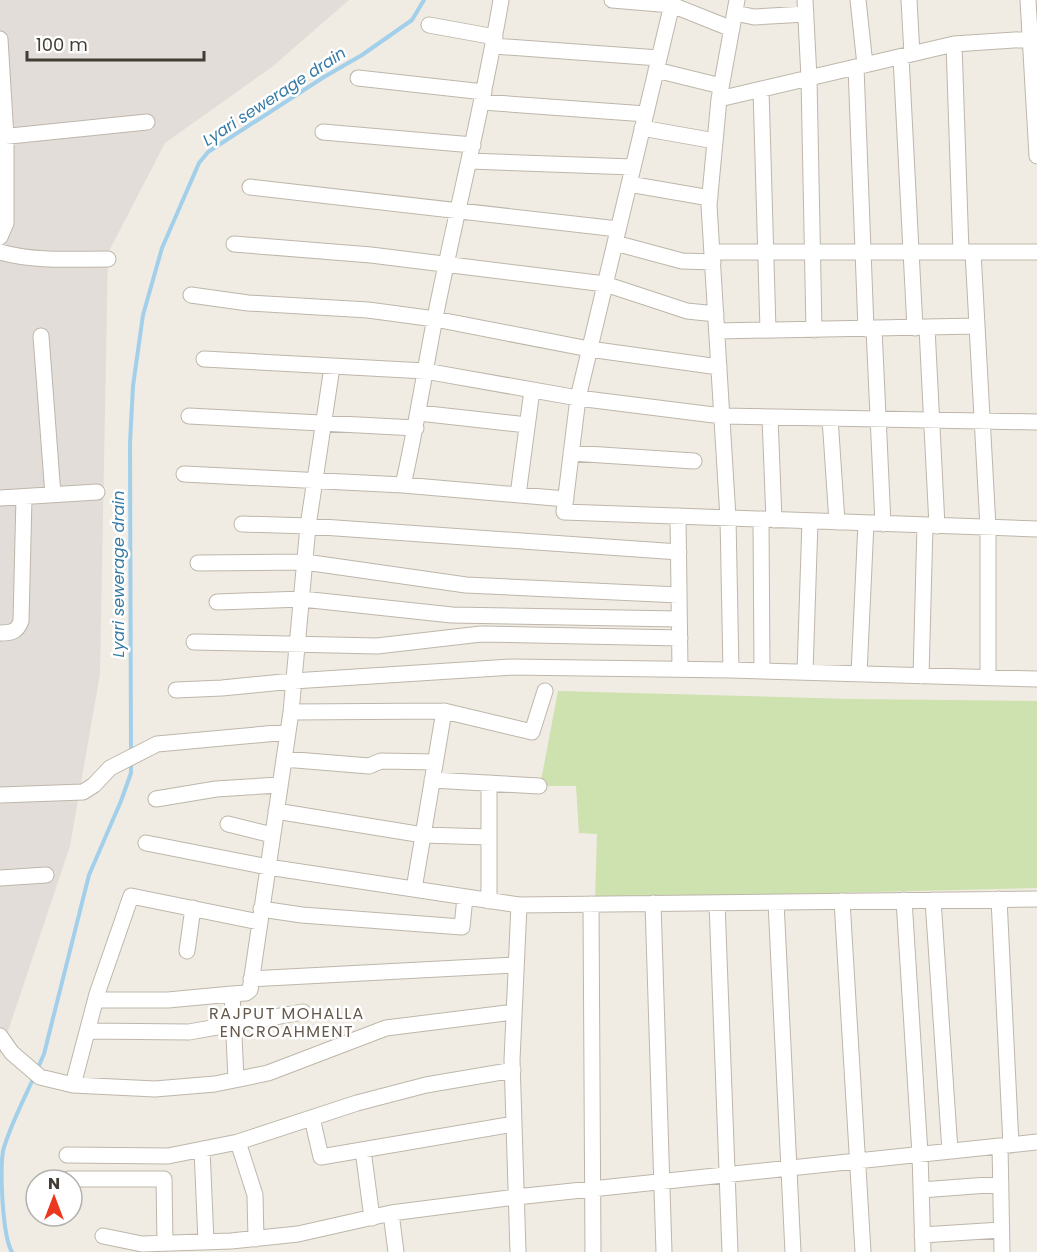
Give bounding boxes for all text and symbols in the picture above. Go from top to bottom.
scale bar [27,24,204,62]
text: 100 m [36,32,88,57]
water label: Lyari sewerage drain [198,41,350,151]
water label: Lyari sewerage drain [107,491,130,657]
district label: RAJPUT MOHALLA ENCROAHMENT [209,1002,365,1043]
north arrow [24,1168,84,1228]
text: N [48,1172,60,1195]

